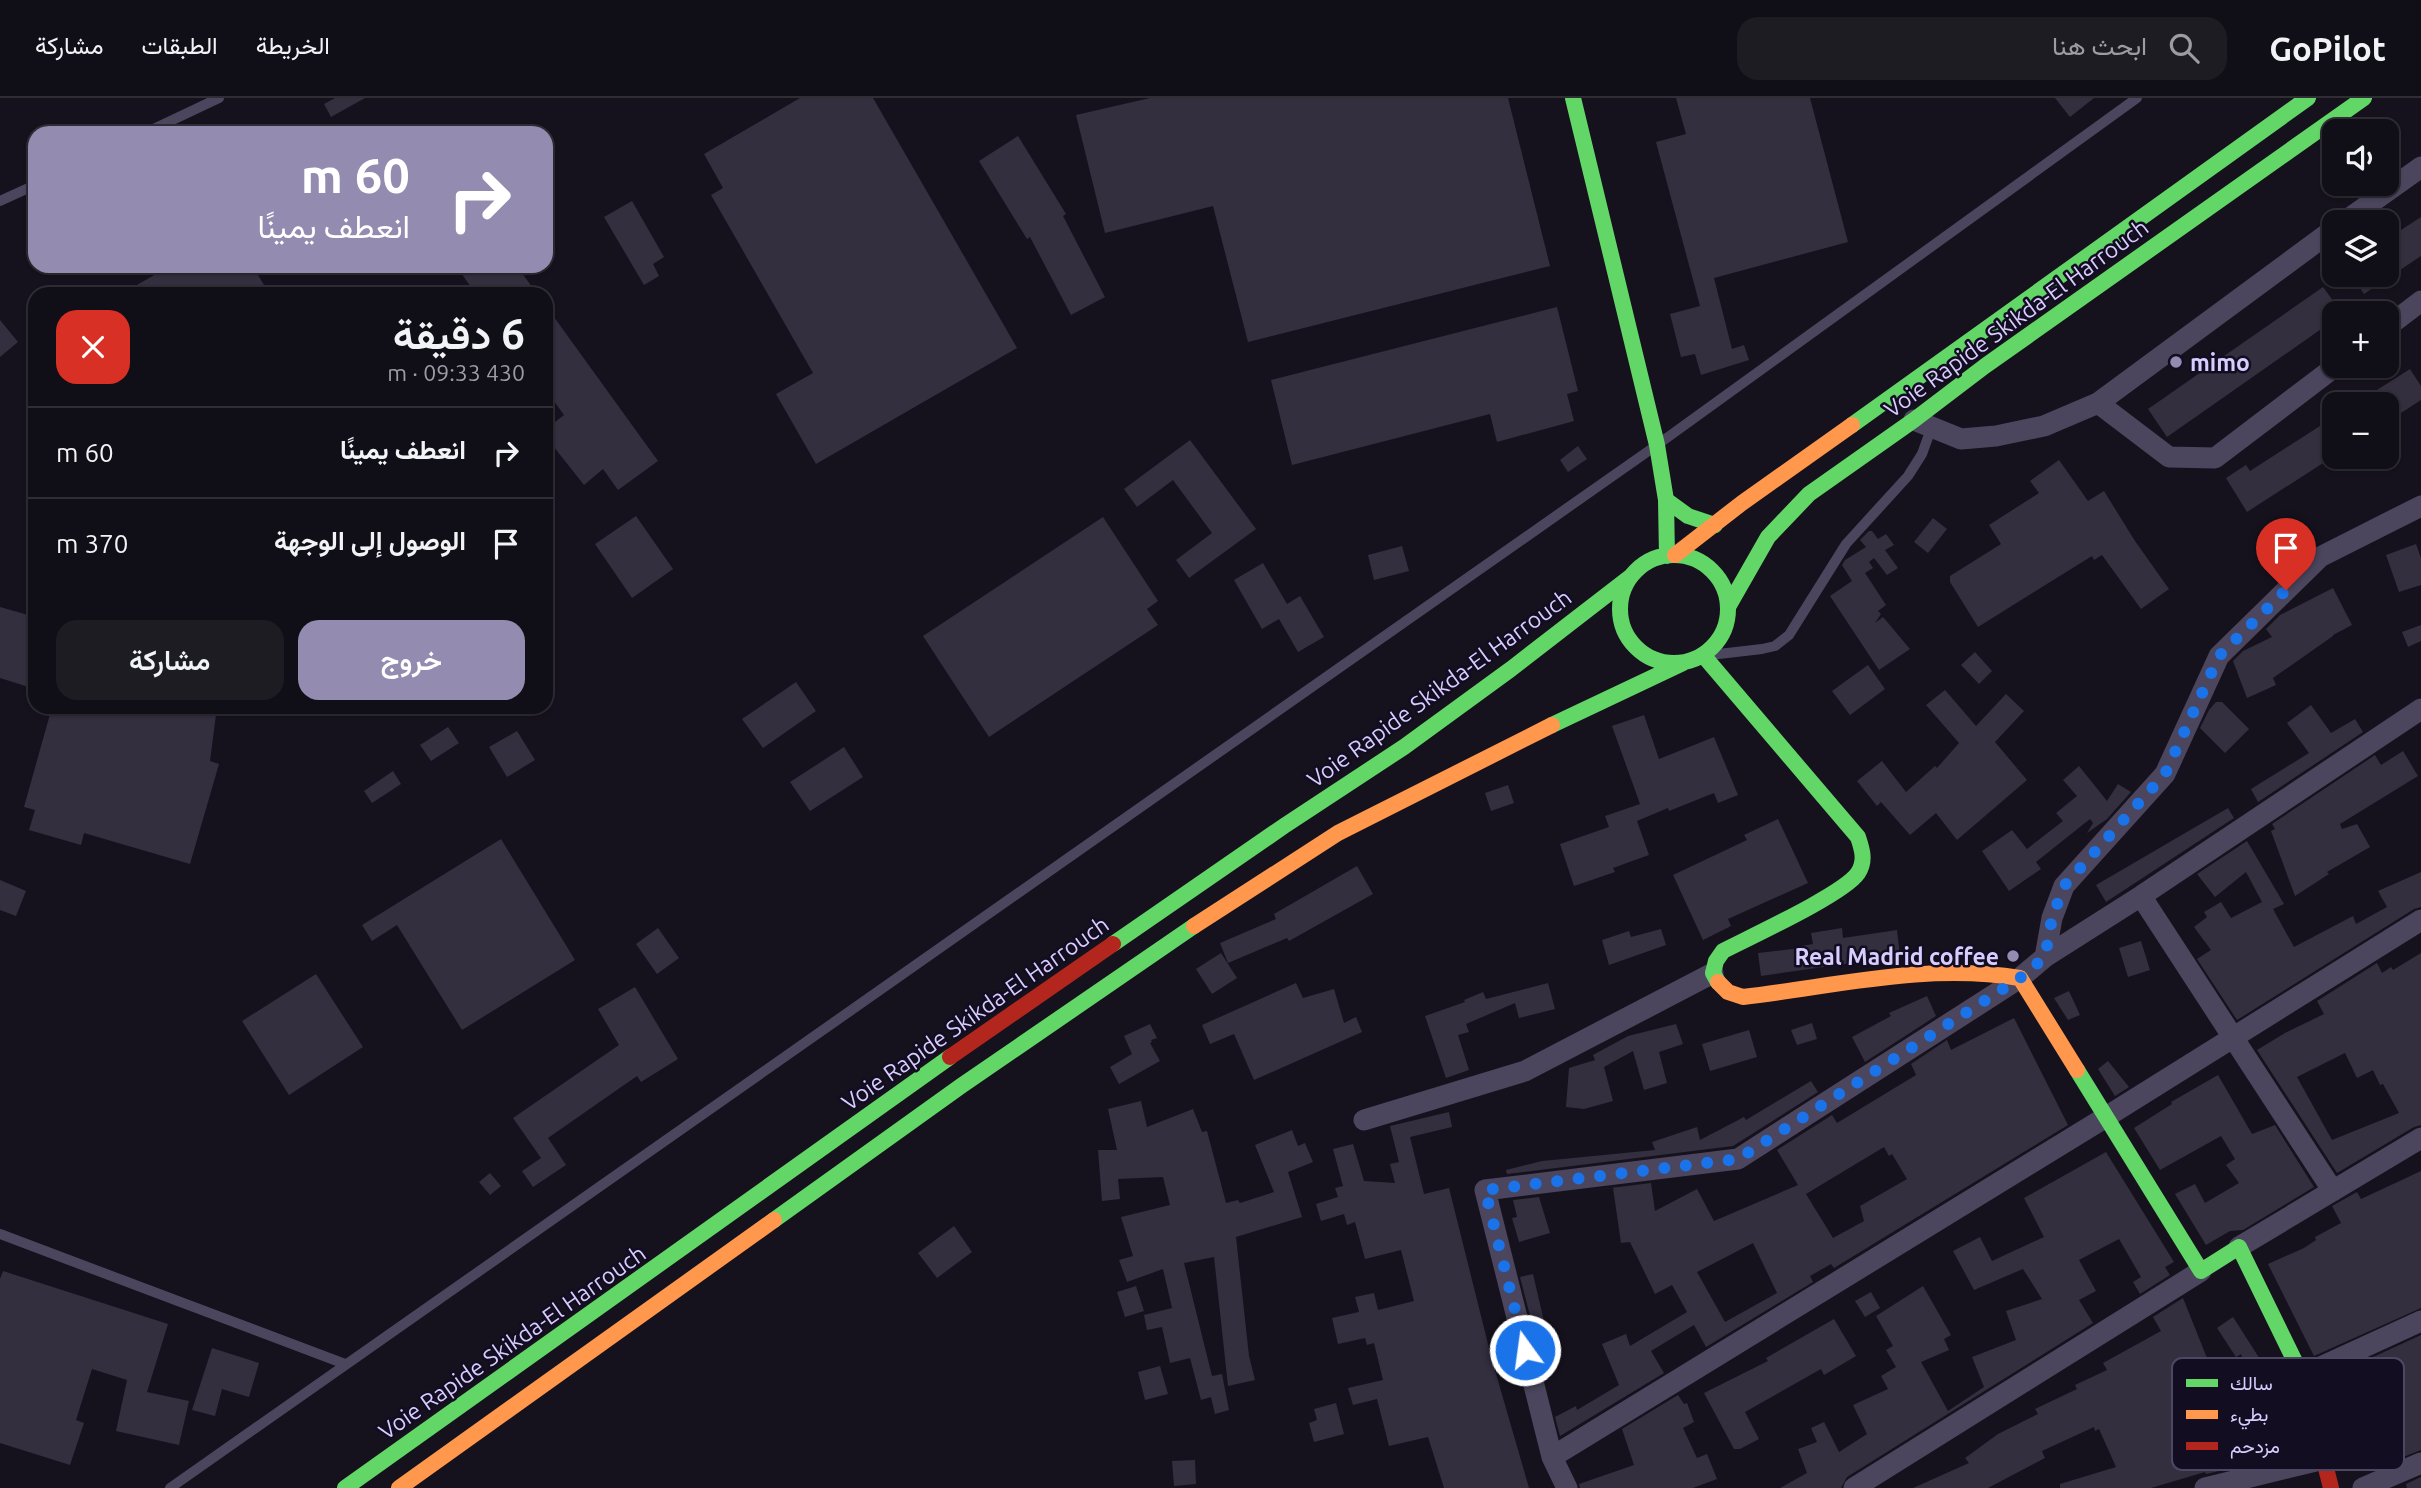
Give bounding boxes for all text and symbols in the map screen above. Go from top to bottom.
search box [1737,17,2227,80]
icon: search [2165,29,2203,67]
text: GoPilot [2269,30,2386,67]
text: ابحث هنا [2052,31,2147,60]
text: مشاركة [35,32,103,59]
text: الطبقات [141,32,218,59]
text: الخريطة [256,32,330,59]
map controls [2322,119,2399,469]
button: sound [2322,119,2399,196]
text: 60 m [301,147,410,202]
icon: right [434,154,525,245]
text: انعطف يمينًا [257,208,410,244]
button: layers [2322,210,2399,287]
street label: Voie Rapide Skikda-El Harrouch [1879,214,2153,422]
button: + [2322,301,2399,378]
button: close [56,310,130,384]
text: 6 دقيقة [393,310,525,357]
place label: mimo [2190,350,2250,375]
marker: mimo [2168,354,2184,370]
text: 430 m · 09:33 [387,360,525,385]
button: − [2322,392,2399,469]
icon: right [487,434,525,472]
text: انعطف يمينًا [340,435,466,464]
text: 60 m [56,438,114,467]
pin [2256,518,2316,590]
icon: arrive [487,525,525,563]
text: الوصول إلى الوجهة [274,526,466,555]
text: 370 m [56,529,128,558]
icon: arrive [2267,529,2305,567]
street label: Voie Rapide Skikda-El Harrouch [1302,584,1576,792]
button: مشاركة [56,620,284,700]
button: خروج [298,620,525,700]
street label: Voie Rapide Skikda-El Harrouch [837,911,1113,1115]
place label: Real Madrid coffee [1794,944,1999,969]
marker: Real Madrid coffee [2005,948,2021,964]
street label: Voie Rapide Skikda-El Harrouch [374,1240,650,1444]
position arrow [1488,1313,1562,1387]
legend [2172,1358,2404,1470]
text: سالك [2230,1372,2273,1394]
text: بطيء [2230,1403,2268,1430]
text: مزدحم [2230,1435,2280,1459]

